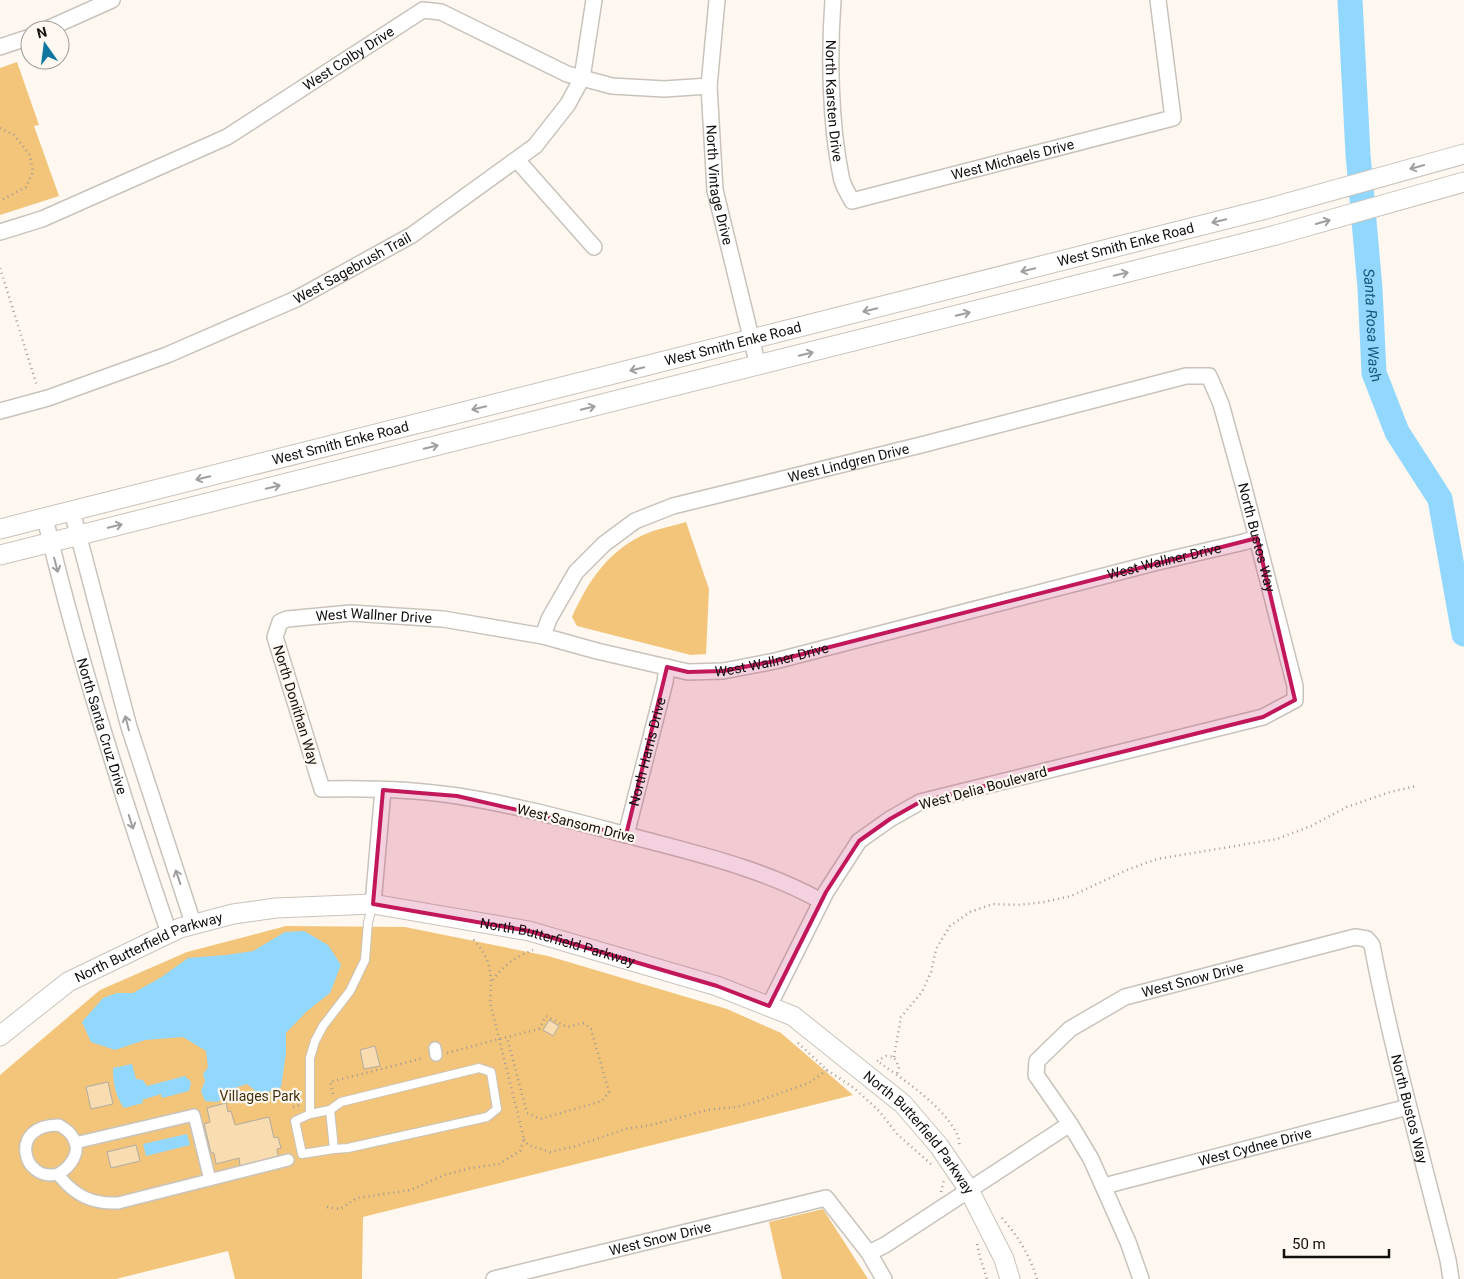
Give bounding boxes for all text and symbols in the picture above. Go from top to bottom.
north arrow [20,20,70,70]
text: N [35,23,49,41]
street label: West Colby Drive [300,23,397,94]
street label: North Karsten Drive [823,40,846,163]
street label: North Vintage Drive [703,124,736,246]
street label: West Michaels Drive [949,136,1076,183]
one-way arrow [1409,163,1425,173]
one-way arrow [1315,216,1331,226]
one-way arrow [1211,217,1227,227]
street label: West Smith Enke Road [1056,220,1196,269]
street label: West Sagebrush Trail [291,229,414,307]
one-way arrow [1020,266,1036,275]
water label: Santa Rosa Wash [1359,268,1386,385]
one-way arrow [1112,269,1128,278]
one-way arrow [862,306,878,315]
one-way arrow [955,309,971,318]
street label: West Smith Enke Road [663,319,803,369]
one-way arrow [797,348,813,358]
one-way arrow [629,365,645,374]
one-way arrow [580,403,596,412]
one-way arrow [472,404,488,414]
street label: West Smith Enke Road [270,418,410,468]
street label: West Lindgren Drive [786,440,911,485]
one-way arrow [422,442,438,452]
one-way arrow [195,474,211,483]
street label: North Bustos Way [1235,481,1279,594]
one-way arrow [264,482,280,491]
one-way arrow [107,521,123,530]
street label: West Wallner Drive [1106,540,1223,583]
one-way arrow [52,556,62,572]
street label: West Wallner Drive [315,605,432,626]
street label: West Wallner Drive [714,639,830,679]
street label: North Donithan Way [270,643,322,767]
street label: North Santa Cruz Drive [74,656,130,796]
street label: North Harris Drive [626,696,669,808]
one-way arrow [122,715,132,731]
street label: West Delia Boulevard [917,763,1049,813]
street label: West Sansom Drive [515,801,637,845]
one-way arrow [127,813,137,829]
one-way arrow [173,869,183,885]
street label: North Butterfield Parkway [72,909,225,986]
street label: North Butterfield Parkway [479,915,637,970]
street label: West Snow Drive [1140,958,1245,1000]
street label: North Bustos Way [1388,1053,1431,1166]
street label: North Butterfield Parkway [860,1068,977,1197]
park label: Villages Park [220,1088,301,1104]
street label: West Cydnee Drive [1197,1124,1313,1169]
street label: West Snow Drive [607,1218,713,1259]
scale bar [1284,1226,1389,1258]
text: 50 m [1292,1235,1326,1253]

